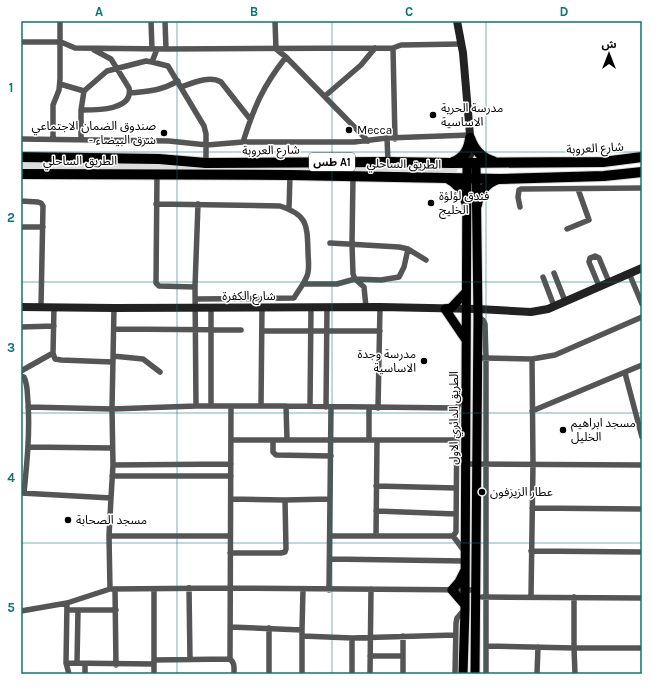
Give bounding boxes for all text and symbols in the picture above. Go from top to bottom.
text: A [95,4,103,19]
text: B [250,4,258,19]
text: C [405,4,413,19]
text: D [560,4,569,19]
north arrow [589,34,629,74]
text: ش [601,38,617,51]
text: 1 [9,80,13,95]
place label: مدرسة الحرية الاساسية [441,101,503,129]
marker: مدرسة الحرية الاساسية [428,110,438,120]
place label: صندوق الضمان الاجتماعي - شرق البيضاء [32,119,156,147]
place label: Mecca [357,123,392,137]
marker: Mecca [344,125,354,135]
marker: صندوق الضمان الاجتماعي - شرق البيضاء [159,128,169,138]
street label: شارع العروبة [566,140,624,158]
street label: شارع العروبة [242,142,300,160]
road number: طس A1 [309,153,355,171]
street label: الطريق الساحلي [43,154,117,171]
street label: الطريق الساحلي [367,156,441,174]
place label: فندق لؤلؤة الخليج [439,189,489,219]
marker: فندق لؤلؤة الخليج [426,198,436,208]
text: 2 [7,210,15,225]
street label: شارع الكفرة [222,289,276,305]
text: 3 [7,340,15,355]
place label: مدرسة وجدة الاساسية [358,347,416,375]
marker: مدرسة وجدة الاساسية [419,356,429,366]
street label: الطريق الدائري الاول [447,371,464,465]
place label: مسجد ابراهيم الخليل [571,416,636,444]
marker: مسجد ابراهيم الخليل [558,425,568,435]
text: 4 [7,470,15,485]
place label: عطار الزيزفون [490,485,553,499]
marker: عطار الزيزفون [477,487,487,497]
place label: مسجد الصحابة [76,513,147,527]
marker: مسجد الصحابة [63,515,73,525]
text: 5 [7,600,15,615]

